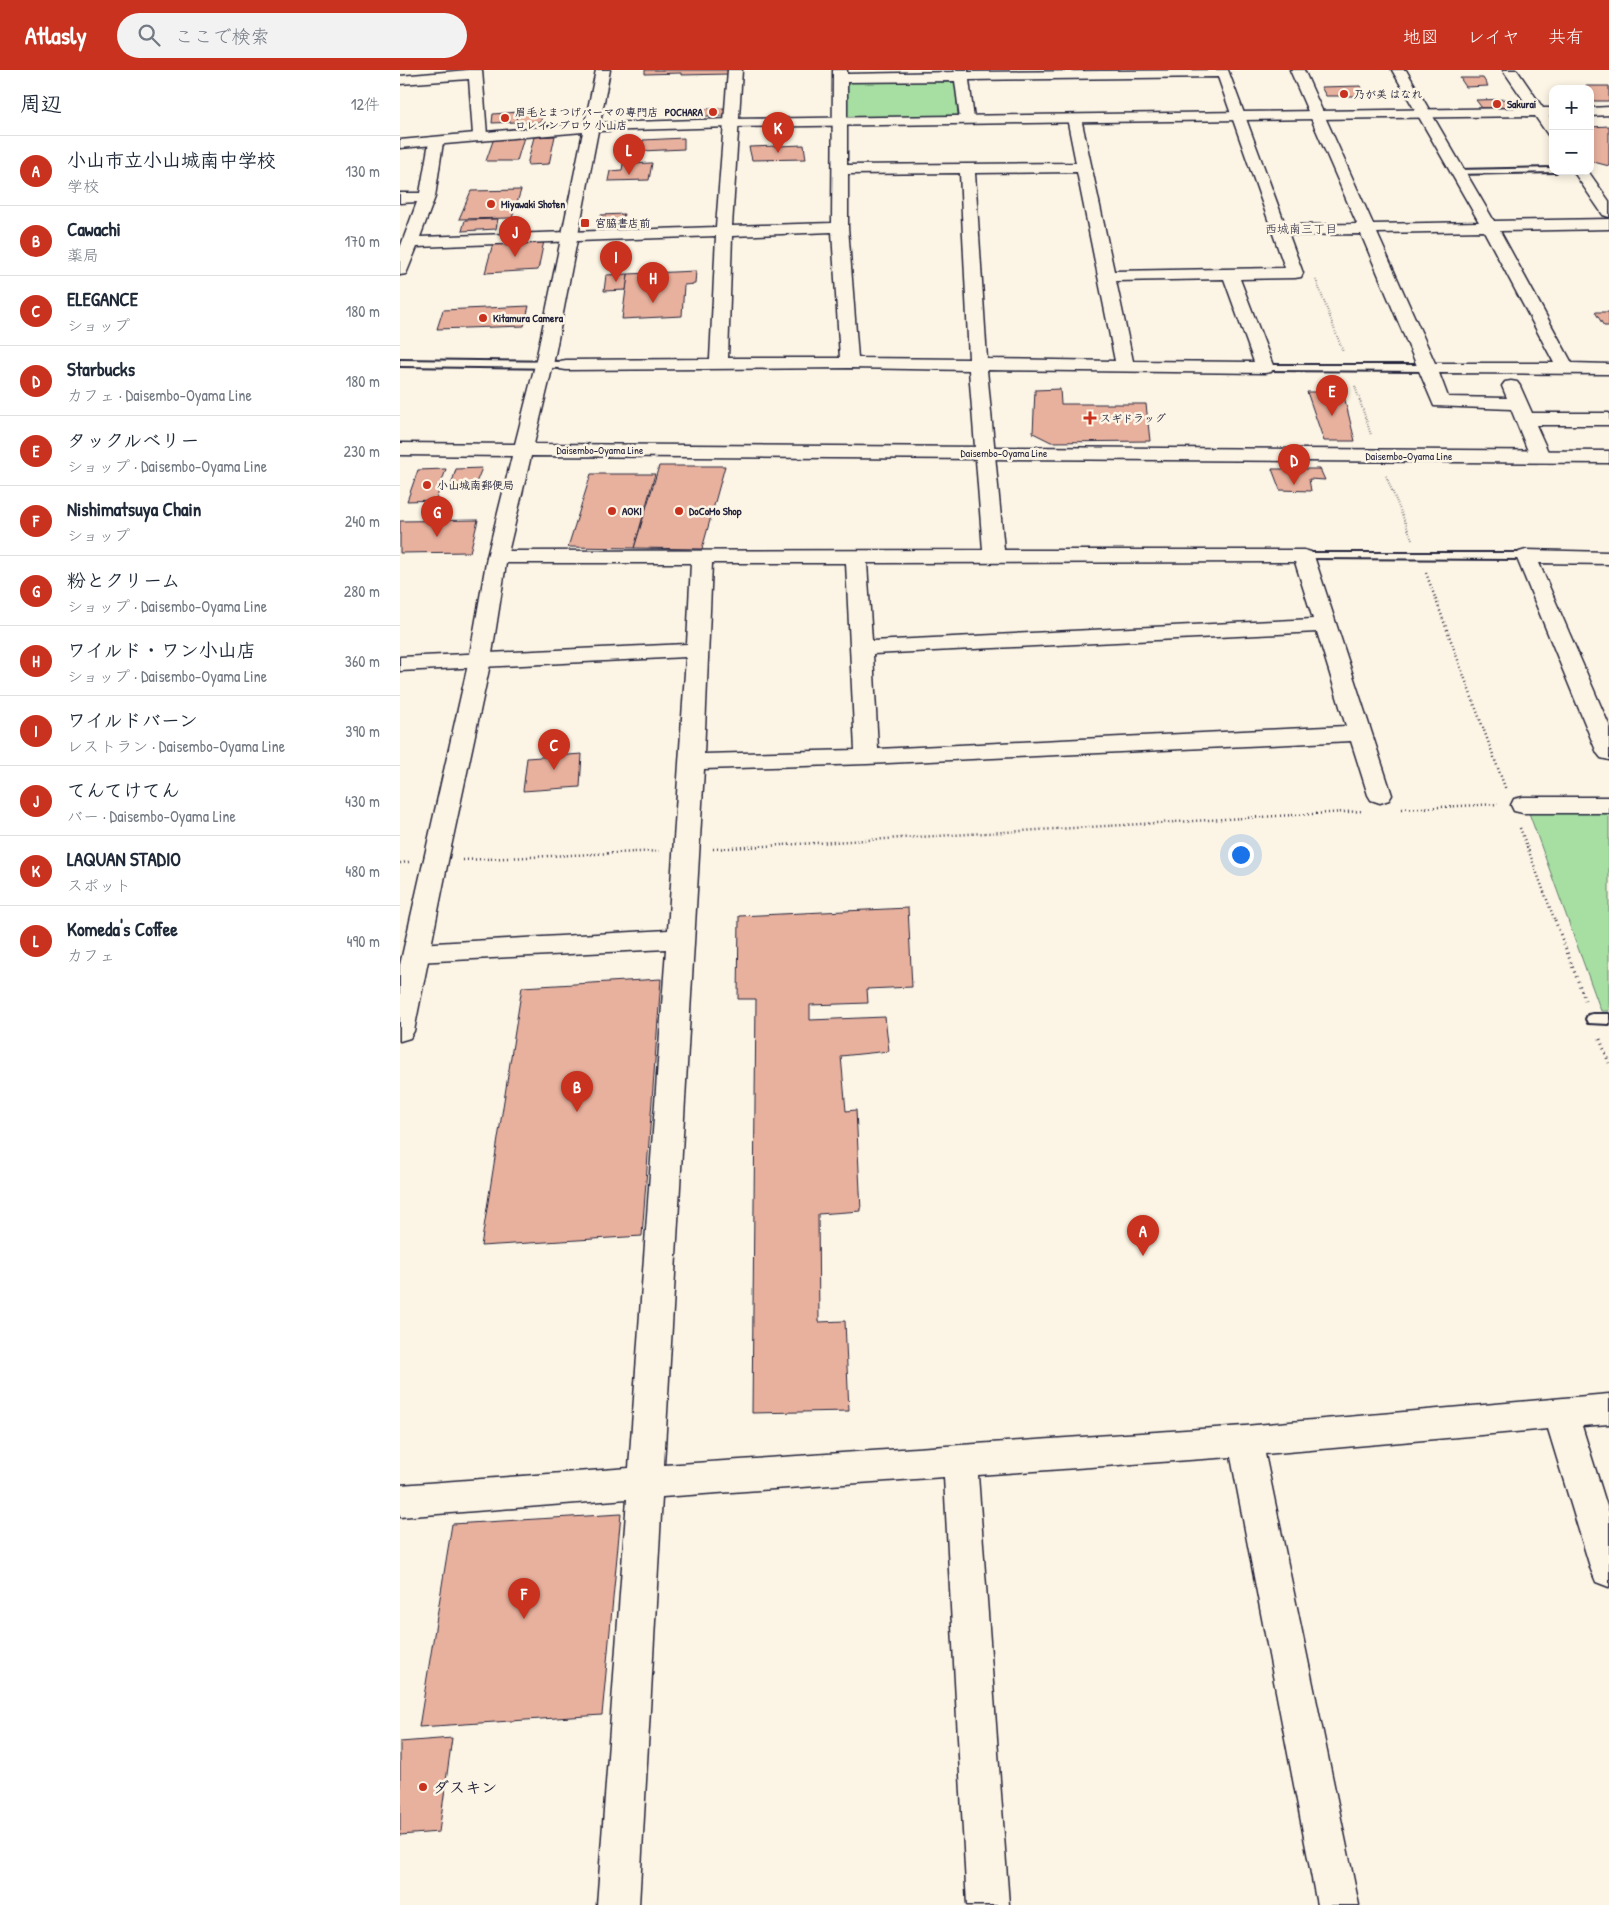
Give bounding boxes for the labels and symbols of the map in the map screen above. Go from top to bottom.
place label: 乃が美 はなれ [1354,87,1423,101]
marker: 乃が美 はなれ [1338,88,1350,100]
place label: Sakurai [1507,97,1536,111]
marker: Sakurai [1491,98,1503,110]
place label: 眉毛とまつげパーマの専門店 ロレインブロウ 小山店 [515,105,658,132]
place label: POCHARA [665,105,704,119]
marker: POCHARA [707,106,719,118]
marker: 眉毛とまつげパーマの専門店 ロレインブロウ 小山店 [499,112,511,124]
pin: K [762,112,794,153]
pin: L [613,134,645,175]
place label: Miyawaki Shoten [501,197,565,212]
marker: Miyawaki Shoten [485,198,497,210]
pin: J [499,216,531,257]
place label: 宮脇書店前 [595,216,650,230]
marker: 宮脇書店前 [579,217,591,229]
district label: 西城南三丁目 [1265,220,1337,237]
pin: I [600,241,632,282]
pin: H [637,262,669,303]
place label: Kitamura Camera [493,311,564,325]
marker: Kitamura Camera [477,312,489,324]
pin: E [1316,375,1348,416]
place label: スギドラッグ [1100,411,1166,425]
marker: スギドラッグ [1084,412,1096,424]
street label: Daisembo-Oyama Line [557,443,644,457]
pin: D [1278,444,1310,485]
street label: Daisembo-Oyama Line [961,446,1048,460]
street label: Daisembo-Oyama Line [1366,449,1453,463]
place label: 小山城南郵便局 [437,478,514,492]
marker: 小山城南郵便局 [421,479,433,491]
pin: G [421,496,453,537]
place label: AOKI [622,504,642,518]
place label: DoCoMo Shop [689,504,742,519]
marker: AOKI [606,505,618,517]
marker: DoCoMo Shop [673,505,685,517]
pin: C [538,729,570,770]
your location [1228,842,1254,868]
pin: B [561,1071,593,1112]
pin: A [1127,1215,1159,1256]
pin: F [508,1578,540,1619]
place label: ダスキン [433,1776,497,1798]
marker: ダスキン [417,1781,429,1793]

